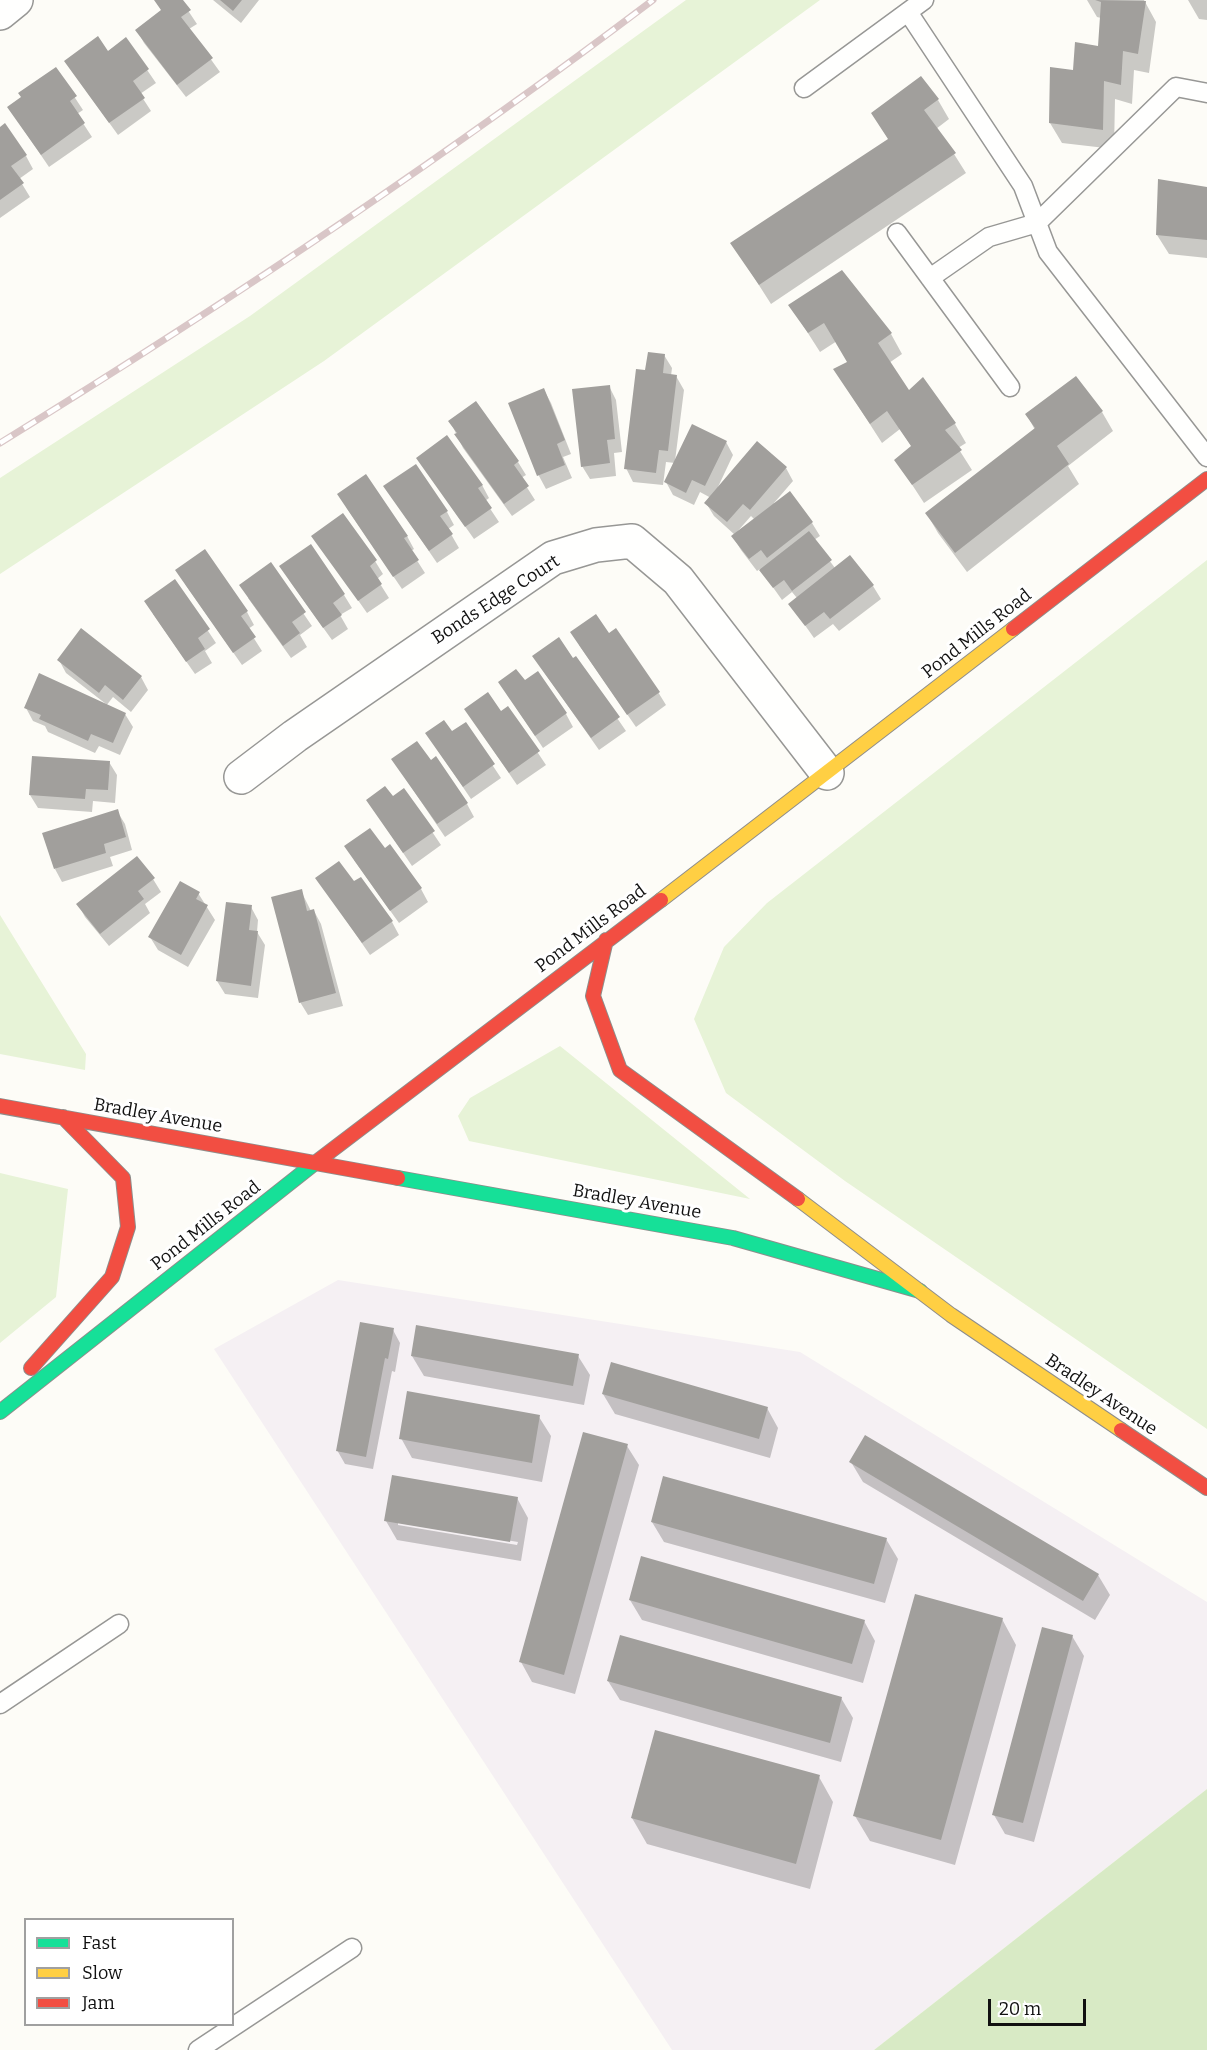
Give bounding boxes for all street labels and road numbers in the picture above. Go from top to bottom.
street label: Bonds Edge Court [428,551,564,649]
street label: Pond Mills Road [918,585,1036,683]
street label: Pond Mills Road [531,880,651,978]
street label: Bradley Avenue [92,1094,224,1138]
street label: Pond Mills Road [147,1177,265,1275]
street label: Bradley Avenue [571,1180,703,1224]
street label: Bradley Avenue [1041,1350,1161,1440]

